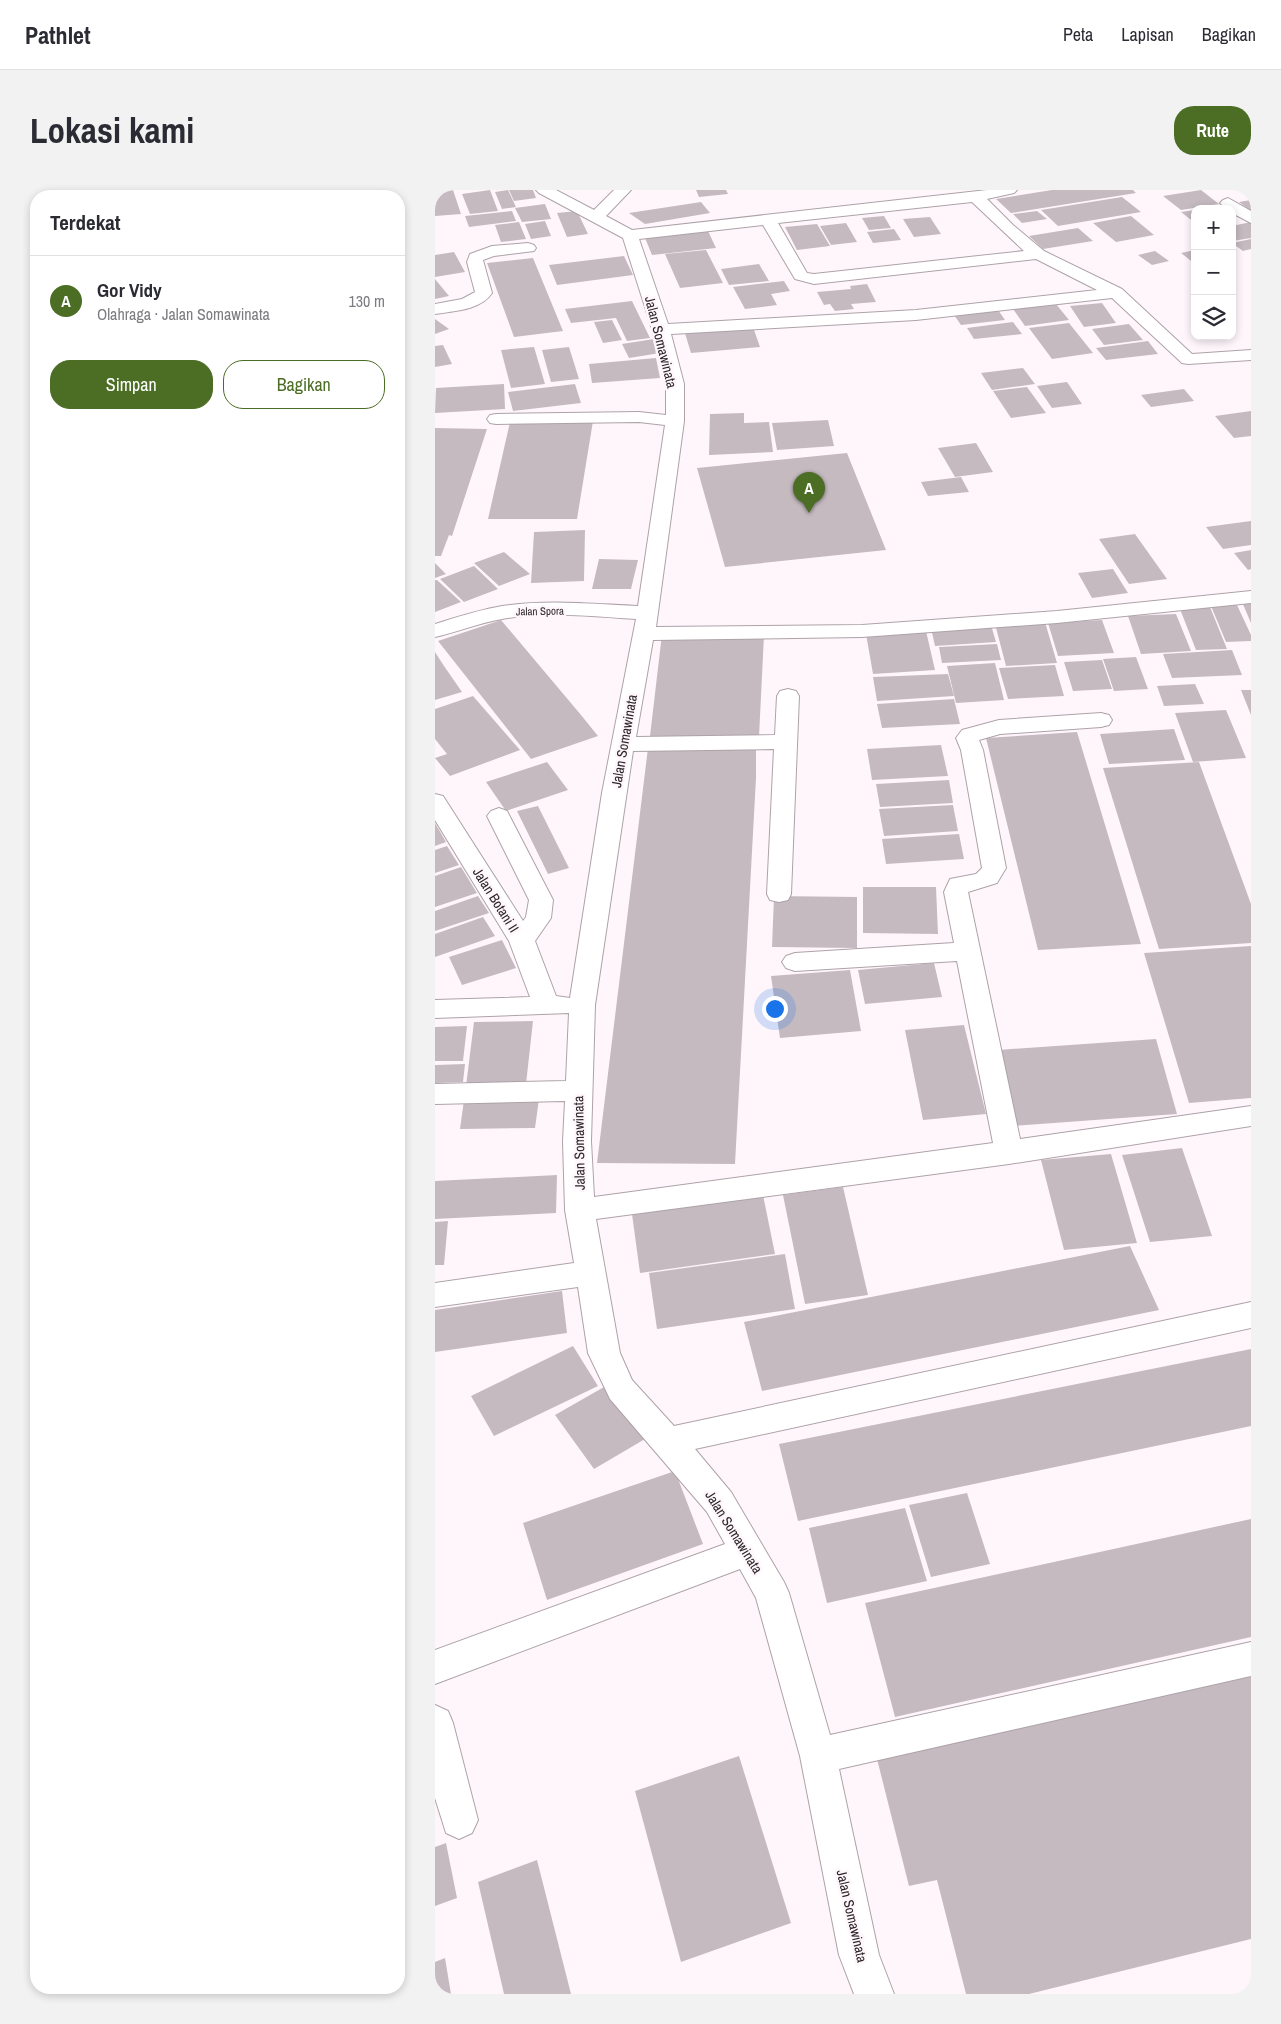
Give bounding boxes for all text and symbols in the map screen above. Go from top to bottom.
text: Pathlet [25,19,91,51]
text: Peta [1063,22,1093,47]
text: Lapisan [1121,22,1174,47]
text: Bagikan [1202,22,1256,47]
button: Rute [1174,106,1251,155]
text: Lokasi kami [30,107,194,154]
map controls [1191,205,1236,340]
button: + [1191,205,1236,250]
text: Terdekat [50,208,121,237]
button: − [1191,250,1236,295]
text: Gor Vidy [97,277,162,303]
text: A [61,290,71,312]
text: 130 m [349,290,385,312]
street label: Jalan Somawinata [641,294,681,391]
button: layers [1191,295,1236,340]
text: Olahraga · Jalan Somawinata [97,303,270,325]
button: Simpan [50,360,213,409]
button: Bagikan [223,360,385,409]
pin: A [793,472,825,513]
street label: Jalan Spora [516,604,564,618]
street label: Jalan Somawinata [607,692,641,789]
street label: Jalan Botani II [469,864,523,936]
your location [762,996,788,1022]
street label: Jalan Somawinata [569,1095,589,1190]
street label: Jalan Somawinata [701,1487,767,1577]
street label: Jalan Somawinata [833,1868,872,1965]

